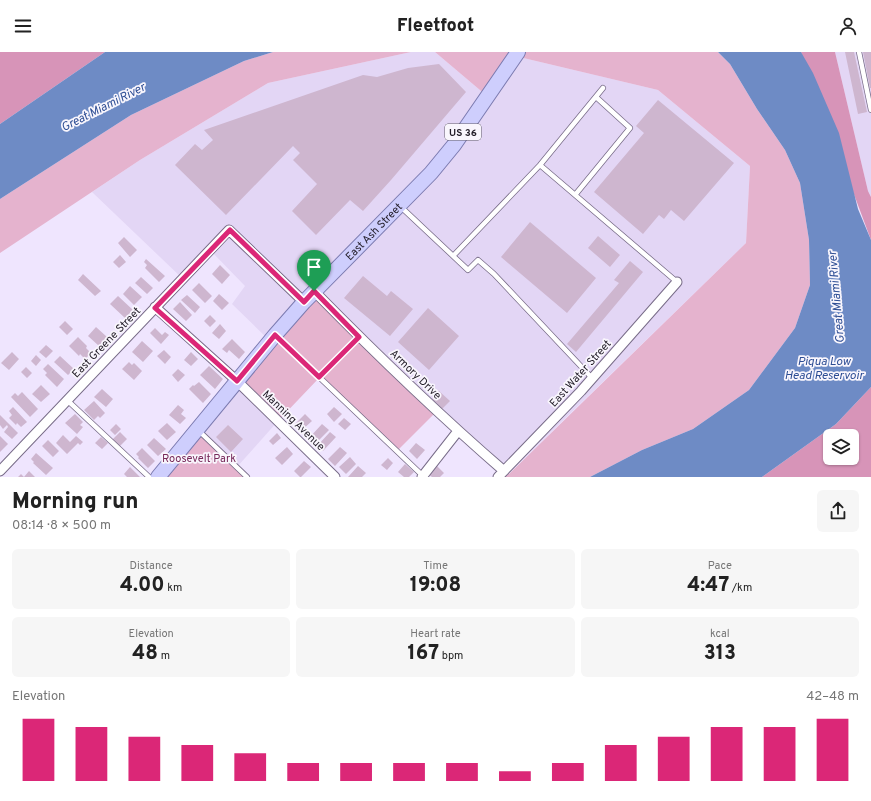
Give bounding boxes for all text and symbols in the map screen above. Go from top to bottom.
icon: menu [12,15,34,37]
text: Fleetfoot [397,15,474,38]
icon: person [837,15,859,37]
water label: Great Miami River [59,79,150,136]
road number: US 36 [445,124,481,140]
street label: East Ash Street [343,200,406,264]
water label: Great Miami River [825,249,849,344]
pin [297,250,331,291]
icon: arrive [303,256,325,278]
street label: East Greene Street [69,304,144,381]
street label: East Water Street [547,337,615,410]
street label: Armory Drive [387,347,444,403]
water label: Piqua Low Head Reservoir [785,354,865,384]
street label: Manning Avenue [259,387,327,454]
map controls [823,429,859,465]
button: layers [823,429,859,465]
park label: Roosevelt Park [162,452,236,466]
text: Morning run [12,489,138,516]
button: share [817,490,859,532]
text: 08:14 · 8 × 500 m [12,518,111,534]
text: Distance [130,559,173,573]
text: Time [423,559,448,573]
text: Pace [708,559,732,573]
text: 4.00 [120,573,165,599]
text: 19:08 [410,573,461,599]
text: 4:47 [687,573,729,599]
text: km [165,581,182,595]
text: /km [729,581,752,595]
text: Elevation [129,627,174,641]
text: Heart rate [410,627,461,641]
text: kcal [710,627,730,641]
text: 48 [132,641,158,667]
text: 167 [408,641,439,667]
text: 313 [704,641,736,667]
text: m [158,649,170,663]
text: bpm [439,649,463,663]
text: Elevation [12,689,65,705]
text: 42–48 m [806,689,859,705]

